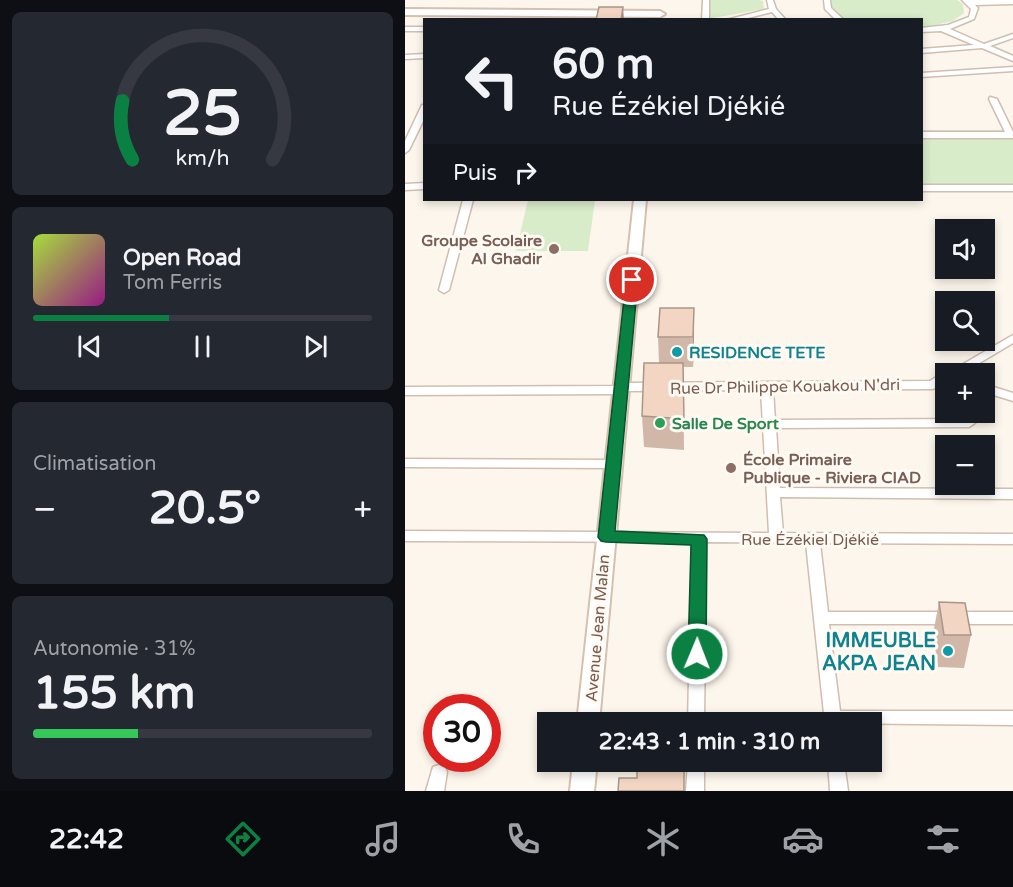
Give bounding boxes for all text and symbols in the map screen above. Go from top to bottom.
text: 60 m [552,39,654,90]
icon: left [453,42,531,120]
text: 25 [163,78,242,153]
text: Rue Ézékiel Djékié [552,90,785,123]
text: km/h [176,146,229,172]
icon: right [509,156,542,189]
text: Puis [453,160,497,186]
map controls [935,219,995,495]
button: sound [935,219,995,279]
place label: Groupe Scolaire Al Ghadir [421,231,543,269]
marker: Groupe Scolaire Al Ghadir [547,242,561,256]
text: Open Road [123,245,241,271]
pin [606,254,657,305]
icon: arrive [615,263,648,296]
text: Tom Ferris [123,271,222,295]
button: search [935,291,995,351]
icon: previous [73,330,106,363]
icon: pause [186,330,219,363]
icon: next [299,330,332,363]
place label: RESIDENCE TETE [689,343,825,363]
marker: RESIDENCE TETE [670,345,684,359]
button: + [935,363,995,423]
street label: Rue Dr Philippe Kouakou N'dri [670,375,900,399]
place label: Salle De Sport [672,414,780,434]
marker: Salle De Sport [653,416,667,430]
button: − [935,435,995,495]
place label: École Primaire Publique - Riviera CIAD [743,450,921,488]
text: Climatisation [33,452,156,476]
marker: École Primaire Publique - Riviera CIAD [724,461,738,475]
text: 20.5° [149,482,261,536]
text: − [33,490,57,529]
text: + [353,490,372,529]
street label: Rue Ézékiel Djékié [741,530,879,550]
street label: Avenue Jean Malan [582,553,614,703]
position arrow [665,622,729,686]
place label: IMMEUBLE AKPA JEAN [822,629,936,676]
text: Autonomie · 31% [33,637,195,661]
marker: IMMEUBLE AKPA JEAN [941,644,955,658]
text: 155 km [33,667,195,721]
speed limit sign: 30 [423,694,501,772]
text: 22:43 · 1 min · 310 m [599,729,820,755]
icon: directions [222,818,264,860]
icon: music [362,818,404,860]
icon: phone [502,818,544,860]
icon: climate [642,818,684,860]
icon: car [782,818,824,860]
icon: filters [922,818,964,860]
text: 22:42 [49,823,124,856]

